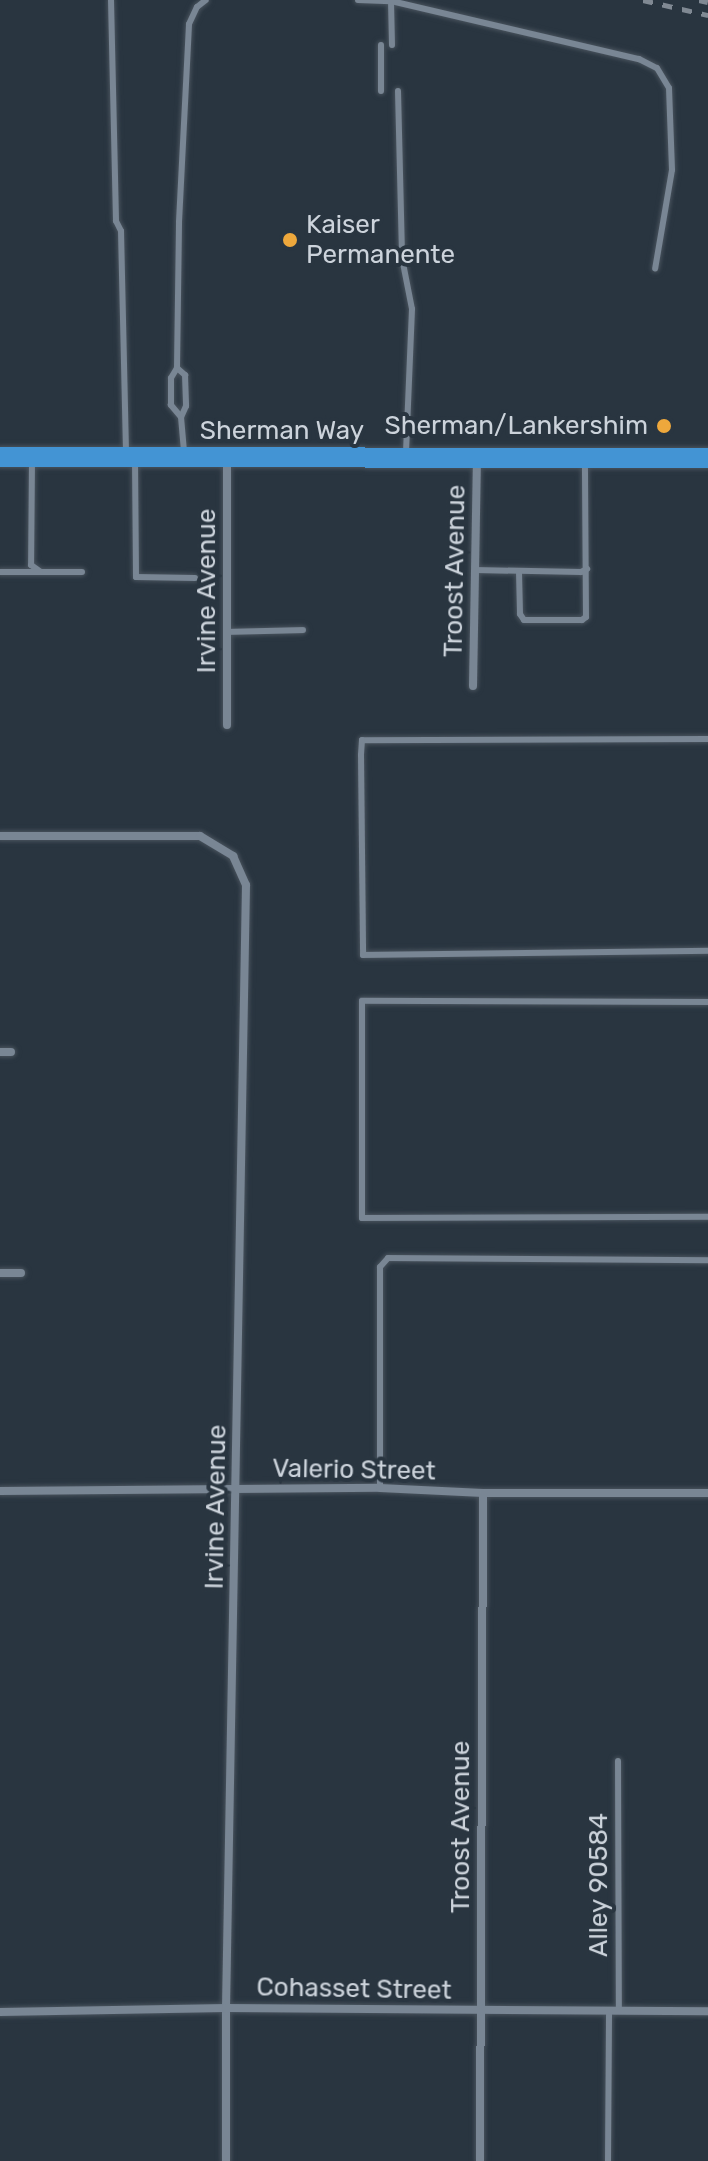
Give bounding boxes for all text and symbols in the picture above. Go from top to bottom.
place label: Kaiser Permanente [306,209,455,270]
marker: Kaiser Permanente [281,231,299,249]
place label: Sherman/Lankershim [384,410,648,442]
street label: Sherman Way [200,415,364,447]
marker: Sherman/Lankershim [655,417,673,435]
street label: Troost Avenue [438,484,472,658]
street label: Irvine Avenue [191,508,223,674]
street label: Irvine Avenue [199,1424,233,1590]
street label: Valerio Street [272,1453,436,1487]
street label: Troost Avenue [445,1740,477,1914]
street label: Alley 90584 [583,1813,615,1957]
street label: Cohasset Street [256,1972,452,2006]

